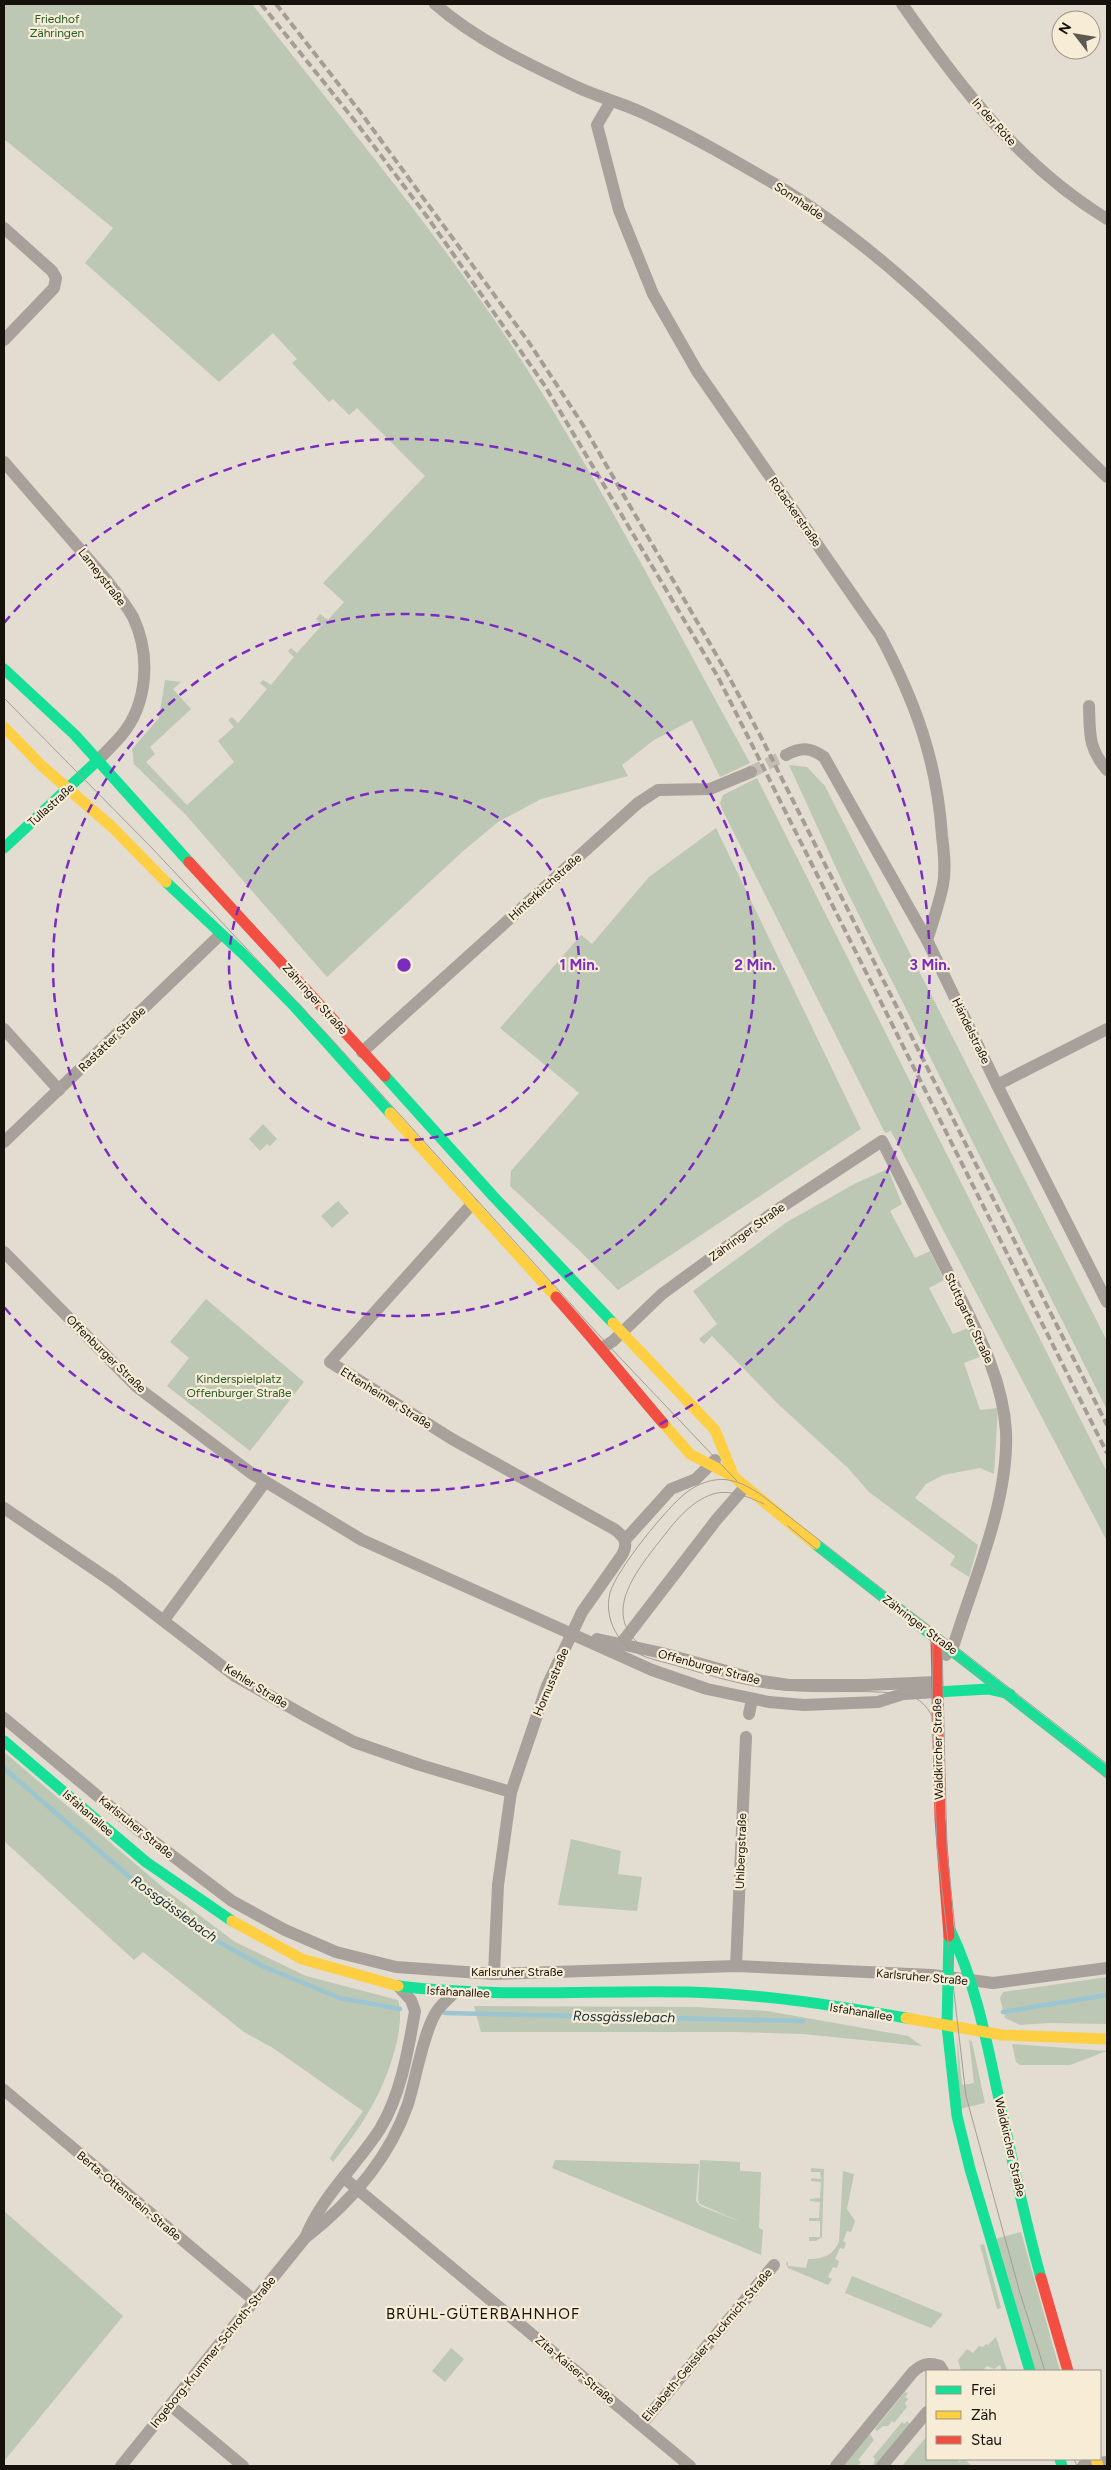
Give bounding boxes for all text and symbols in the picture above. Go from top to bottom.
north arrow [1051,10,1101,60]
park label: Friedhof Zähringen [30,12,84,40]
text: N [1055,20,1075,38]
street label: In der Röte [969,95,1019,149]
street label: Sonnhalde [772,179,827,223]
street label: Rotackerstraße [766,475,824,550]
street label: Lameystraße [75,546,129,609]
street label: Tullastraße [25,780,77,830]
street label: Hinterkirchstraße [506,850,585,923]
centre of rings [395,956,413,974]
text: 1 Min. [560,956,599,974]
text: 2 Min. [734,956,776,974]
text: 3 Min. [910,956,951,974]
street label: Zähringer Straße [280,961,351,1037]
street label: Händelstraße [949,996,993,1067]
street label: Rastatter Straße [76,1003,149,1075]
street label: Zähringer Straße [706,1200,788,1264]
street label: Stuttgarter Straße [942,1270,996,1366]
street label: Offenburger Straße [63,1312,149,1396]
street label: Ettenheimer Straße [338,1364,434,1432]
park label: Kinderspielplatz Offenburger Straße [186,1372,292,1400]
street label: Zähringer Straße [880,1592,961,1658]
street label: Hornusstraße [530,1645,572,1718]
street label: Offenburger Straße [656,1647,762,1687]
street label: Kehler Straße [222,1661,291,1711]
street label: Waldkircher Straße [930,1698,946,1800]
street label: Isfahanallee [59,1787,117,1839]
street label: Karlsruher Straße [96,1793,177,1862]
street label: Uhlbergstraße [733,1812,749,1889]
water label: Rossgässlebach [128,1872,221,1946]
street label: Karlsruher Straße [471,1965,563,1979]
street label: Karlsruher Straße [876,1966,969,1988]
street label: Isfahanallee [426,1983,490,2001]
street label: Isfahanallee [829,2000,894,2024]
water label: Rossgässlebach [573,2008,675,2026]
street label: Waldkircher Straße [992,2096,1028,2199]
street label: Berta-Ottenstein-Straße [74,2148,184,2244]
street label: Elisabeth-Geissler-Ruckmich-Straße [639,2265,775,2424]
street label: Ingeborg-Krummer-Schroth-Straße [147,2273,279,2431]
district label: BRÜHL-GÜTERBAHNHOF [386,2305,580,2323]
street label: Zita-Kaiser-Straße [533,2333,618,2407]
legend [926,2370,1101,2460]
text: Frei [971,2381,996,2399]
text: Zäh [971,2406,997,2424]
text: Stau [971,2431,1002,2449]

